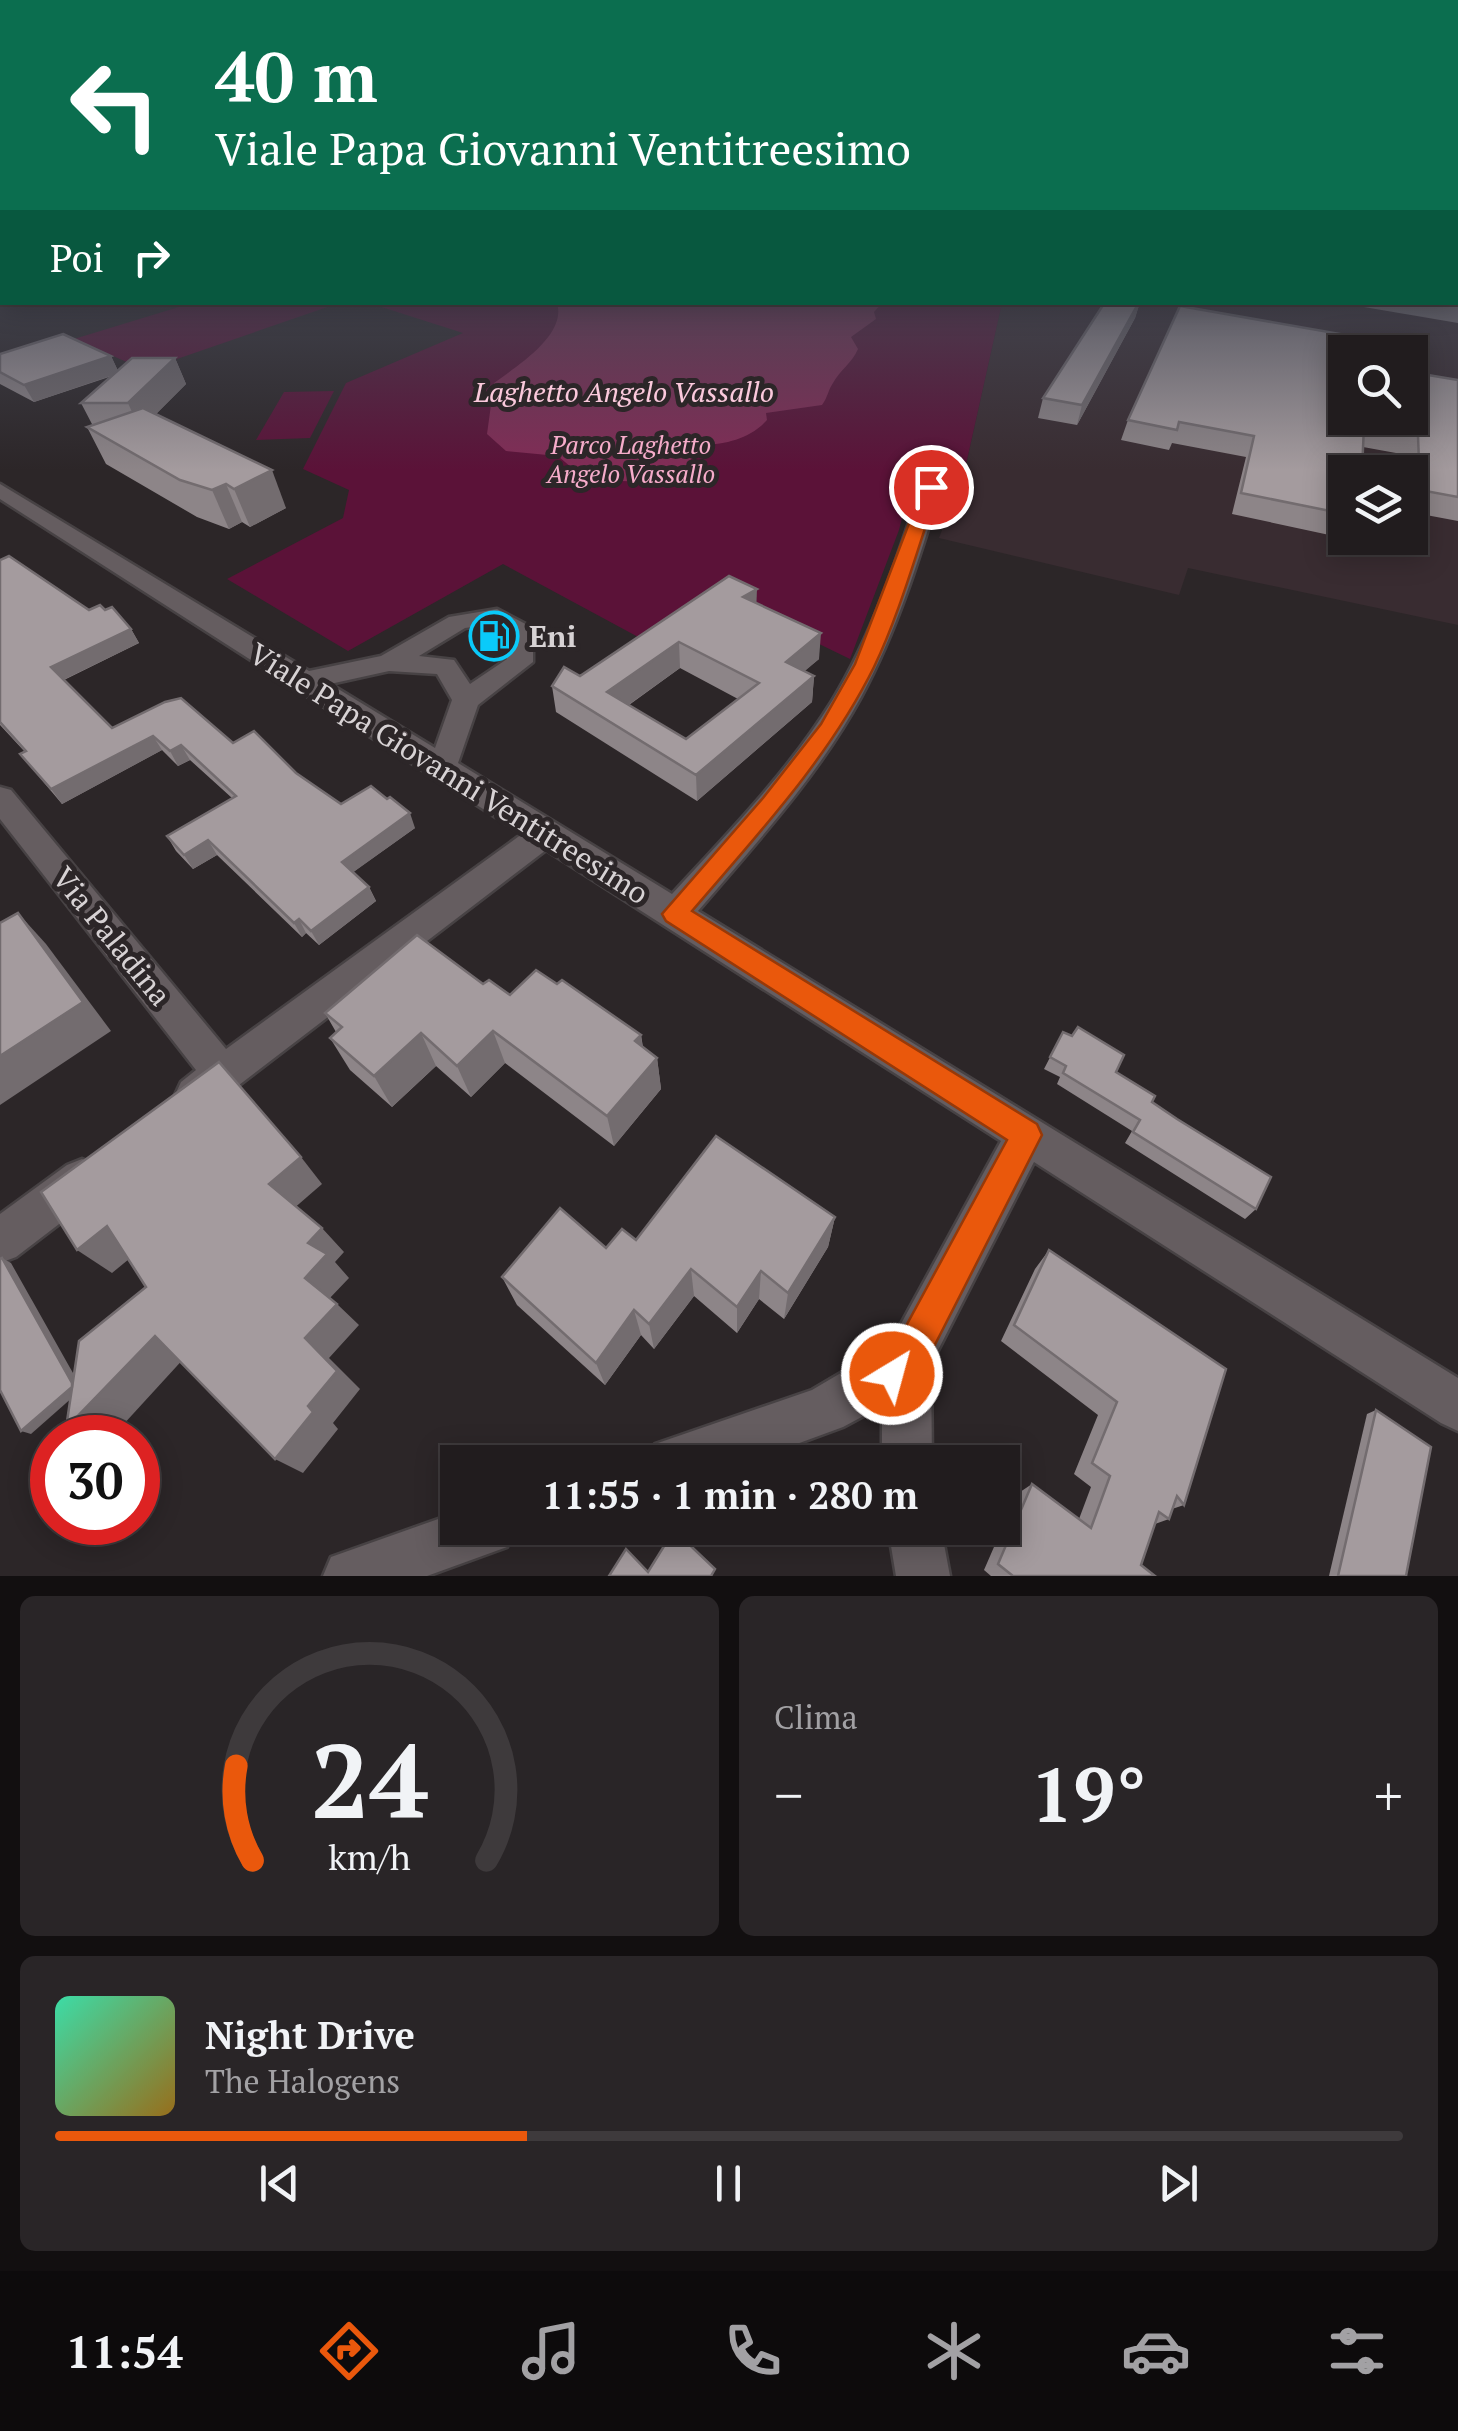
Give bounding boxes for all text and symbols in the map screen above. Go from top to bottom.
text: 40 m [215,29,378,122]
icon: left [50,40,180,170]
text: Viale Papa Giovanni Ventitreesimo [215,118,911,178]
icon: right [124,230,179,285]
text: Poi [50,233,104,283]
map controls [1328,335,1428,555]
button: search [1328,335,1428,435]
water label: Laghetto Angelo Vassallo [473,373,774,410]
park label: Parco Laghetto Angelo Vassallo [545,428,715,490]
pin [889,445,974,530]
button: layers [1328,455,1428,555]
icon: arrive [904,460,959,515]
fuel station icon: Eni [468,610,520,662]
place label: Eni [529,616,576,656]
street label: Viale Papa Giovanni Ventitreesimo [242,633,656,913]
street label: Via Paladina [44,858,180,1014]
position arrow [840,1322,944,1426]
speed limit sign: 30 [30,1415,160,1545]
text: 11:55 · 1 min · 280 m [542,1470,918,1520]
text: Clima [774,1696,858,1738]
text: 24 [311,1710,428,1848]
text: 19° [1031,1744,1146,1843]
text: − [774,1758,803,1831]
text: + [1374,1758,1403,1831]
text: km/h [328,1833,411,1880]
text: Night Drive [205,2010,415,2060]
text: The Halogens [205,2060,400,2102]
icon: previous [252,2156,307,2211]
icon: pause [701,2156,756,2211]
icon: next [1151,2156,1206,2211]
icon: directions [314,2316,384,2386]
icon: music [516,2316,586,2386]
icon: phone [718,2316,788,2386]
icon: climate [919,2316,989,2386]
icon: car [1121,2316,1191,2386]
icon: filters [1322,2316,1392,2386]
text: 11:54 [66,2321,183,2381]

